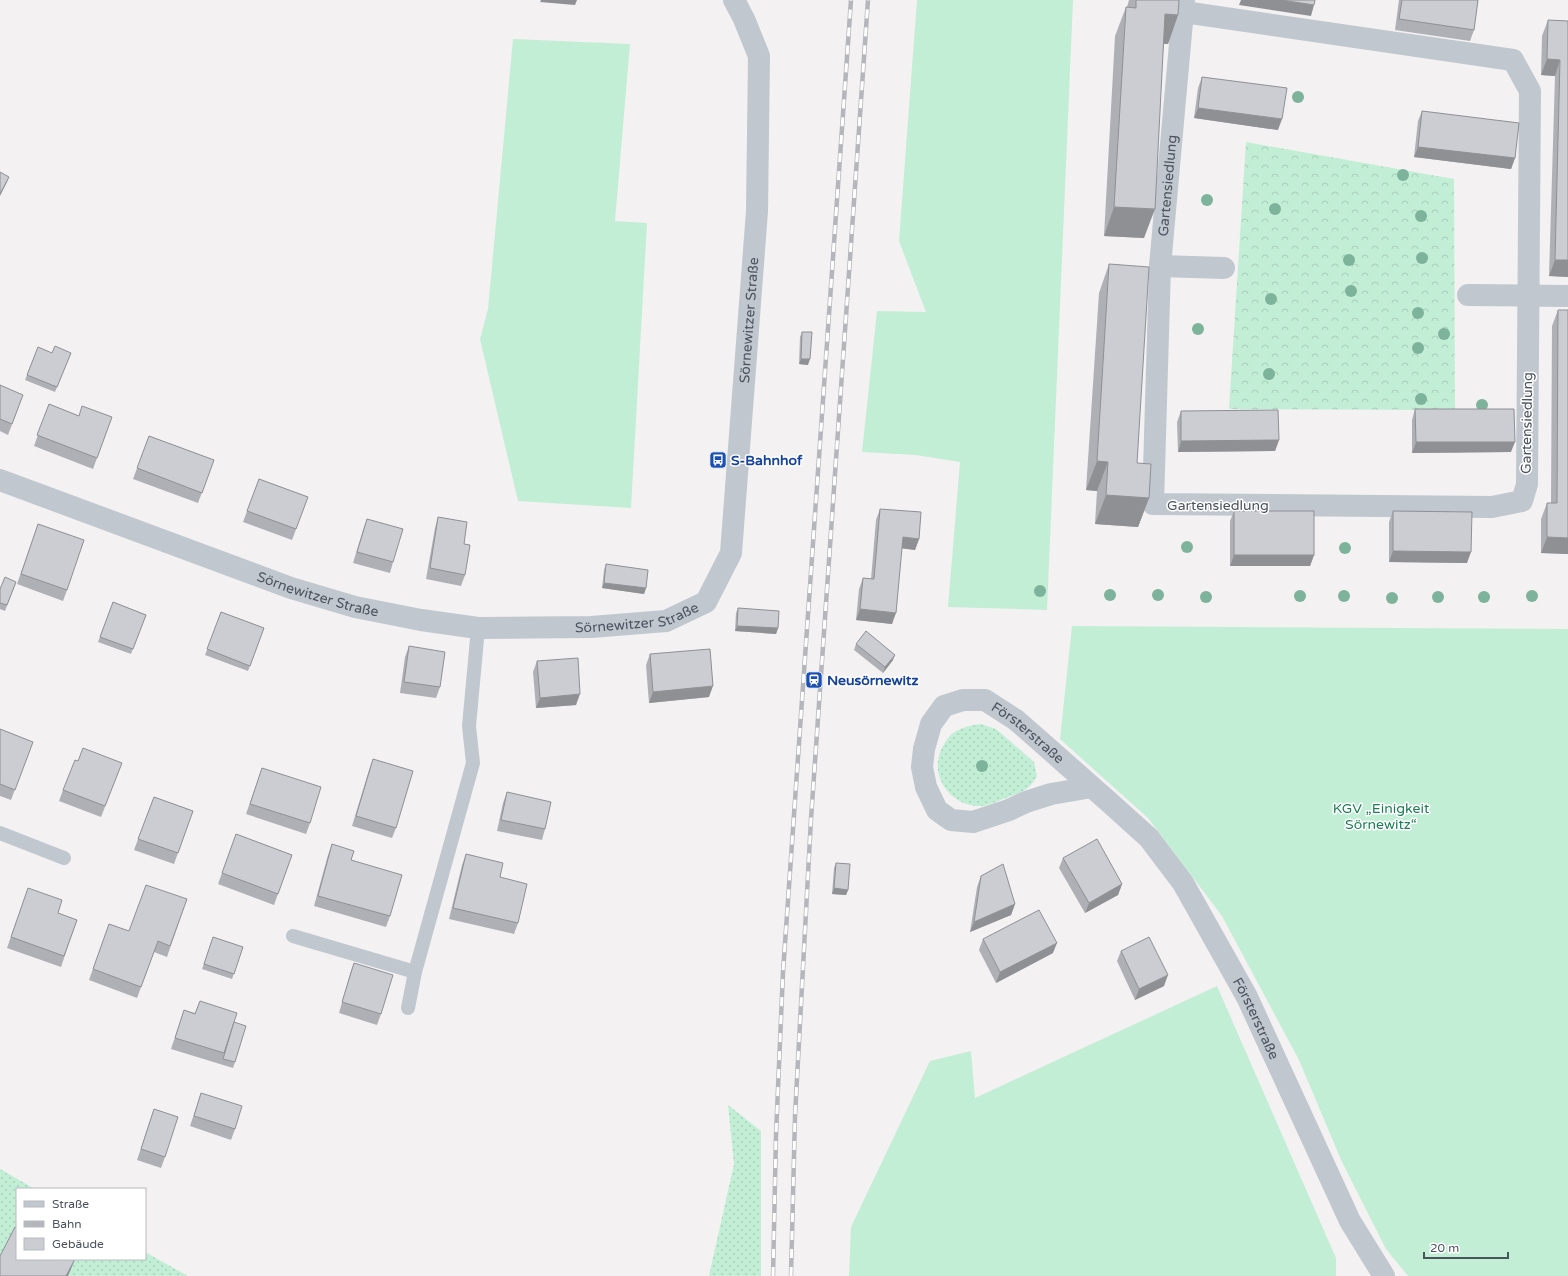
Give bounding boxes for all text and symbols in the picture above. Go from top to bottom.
street label: Gartensiedlung [1154,134,1180,237]
street label: Sörnewitzer Straße [735,257,762,384]
street label: Gartensiedlung [1518,372,1536,474]
bus stop icon: S-Bahnhof [708,450,728,470]
place label: S-Bahnhof [731,452,803,469]
street label: Gartensiedlung [1167,497,1269,514]
street label: Sörnewitzer Straße [255,568,380,620]
street label: Sörnewitzer Straße [575,598,701,636]
station icon: Neusörnewitz [804,670,824,690]
place label: Neusörnewitz [827,672,918,689]
street label: Försterstraße [988,698,1068,767]
park label: KGV „Einigkeit Sörnewitz“ [1333,800,1430,833]
street label: Försterstraße [1229,974,1283,1062]
legend [16,1188,146,1260]
text: Straße [52,1197,89,1211]
text: Bahn [52,1217,82,1231]
scale bar [1424,1234,1508,1260]
text: Gebäude [52,1237,104,1251]
text: 20 m [1430,1241,1459,1255]

